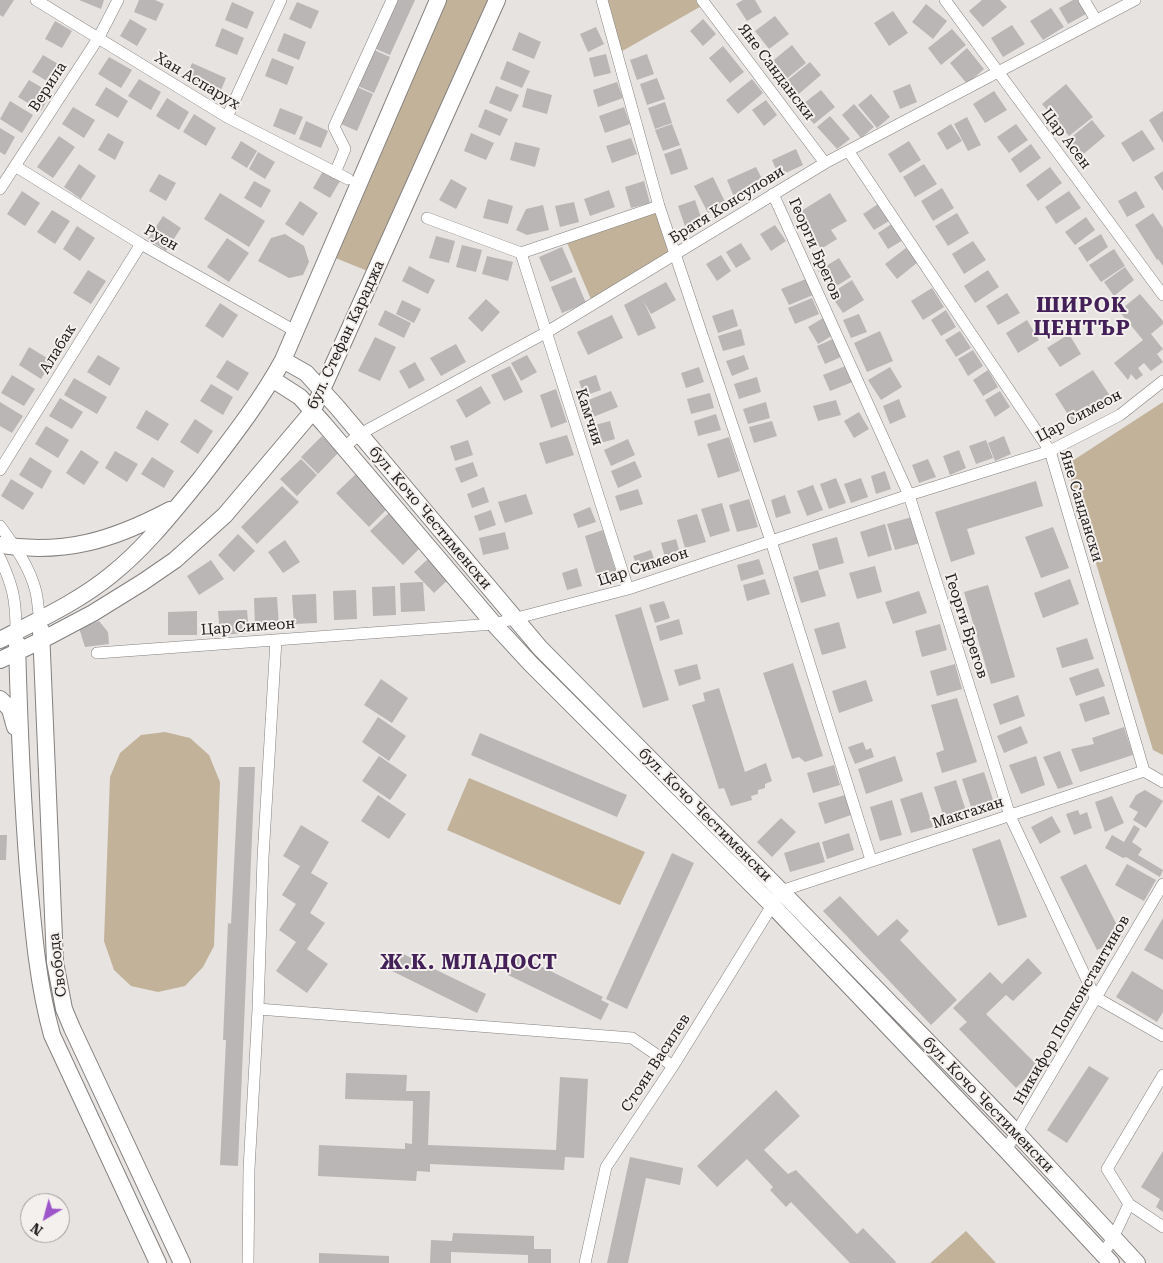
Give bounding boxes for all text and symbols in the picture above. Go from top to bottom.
street label: Яне Сандански [734,20,818,124]
street label: Хан Аспарух [151,48,243,114]
street label: Верила [25,59,71,115]
street label: Цар Асен [1037,105,1095,173]
street label: Братя Консулови [666,162,788,248]
street label: Георги Брегов [784,195,846,303]
street label: Руен [141,221,181,255]
street label: бул. Стефан Караджа [304,258,388,412]
district label: ШИРОК ЦЕНТЪР [1033,294,1131,341]
street label: Алабак [36,321,80,377]
street label: Камчия [571,386,607,448]
street label: Цар Симеон [1033,386,1125,446]
street label: бул. Кочо Честименски [365,443,495,593]
street label: Яне Сандански [1055,448,1107,564]
street label: Цар Симеон [595,544,691,590]
street label: Георги Брегов [940,571,992,681]
street label: Цар Симеон [200,615,296,639]
street label: бул. Кочо Честименски [635,745,775,885]
street label: Макгахан [930,793,1006,833]
street label: Никифор Попконстантинов [1010,912,1134,1108]
street label: Свобода [45,932,71,998]
district label: Ж.К. МЛАДОСТ [379,951,559,975]
street label: Стоян Василев [618,1011,694,1115]
street label: бул. Кочо Честименски [919,1034,1057,1176]
north arrow [20,1193,70,1243]
text: N [27,1220,46,1239]

